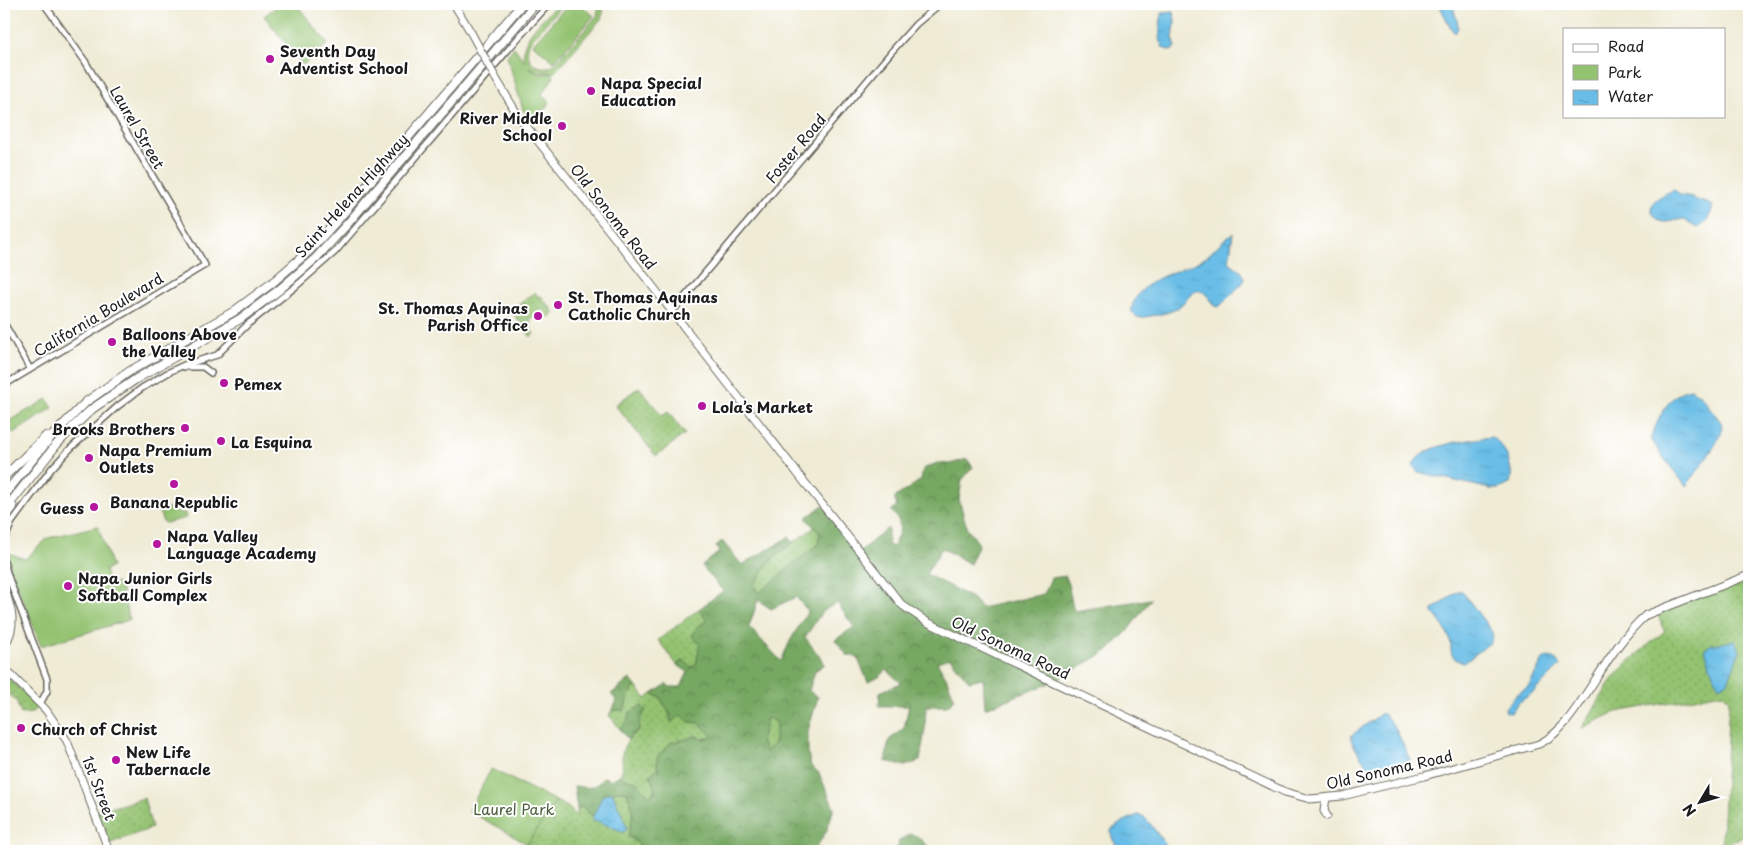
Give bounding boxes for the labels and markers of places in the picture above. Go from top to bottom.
place label: Seventh Day Adventist School [280,39,408,79]
marker: Seventh Day Adventist School [264,53,276,65]
place label: Napa Special Education [601,71,702,111]
marker: Napa Special Education [585,85,597,97]
place label: River Middle School [459,106,553,146]
marker: River Middle School [556,120,568,132]
place label: St. Thomas Aquinas Catholic Church [568,285,718,325]
place label: St. Thomas Aquinas Parish Office [378,296,528,336]
marker: St. Thomas Aquinas Catholic Church [552,299,564,311]
marker: St. Thomas Aquinas Parish Office [532,310,544,322]
place label: Balloons Above the Valley [122,322,237,362]
marker: Balloons Above the Valley [106,336,118,348]
place label: Pemex [234,372,282,395]
marker: Pemex [218,377,230,389]
place label: Lola’s Market [712,395,813,418]
marker: Lola’s Market [696,400,708,412]
place label: Brooks Brothers [52,417,175,440]
marker: Brooks Brothers [179,422,191,434]
place label: La Esquina [231,430,313,453]
marker: La Esquina [215,435,227,447]
place label: Napa Premium Outlets [99,438,212,478]
marker: Napa Premium Outlets [83,452,95,464]
marker: Banana Republic [168,478,180,490]
place label: Banana Republic [110,490,238,513]
place label: Guess [40,496,84,519]
marker: Guess [88,501,100,513]
place label: Napa Valley Language Academy [167,524,316,564]
marker: Napa Valley Language Academy [151,538,163,550]
place label: Napa Junior Girls Softball Complex [78,566,212,606]
marker: Napa Junior Girls Softball Complex [62,580,74,592]
place label: Church of Christ [31,717,157,740]
marker: Church of Christ [15,722,27,734]
place label: New Life Tabernacle [126,740,211,780]
marker: New Life Tabernacle [110,754,122,766]

